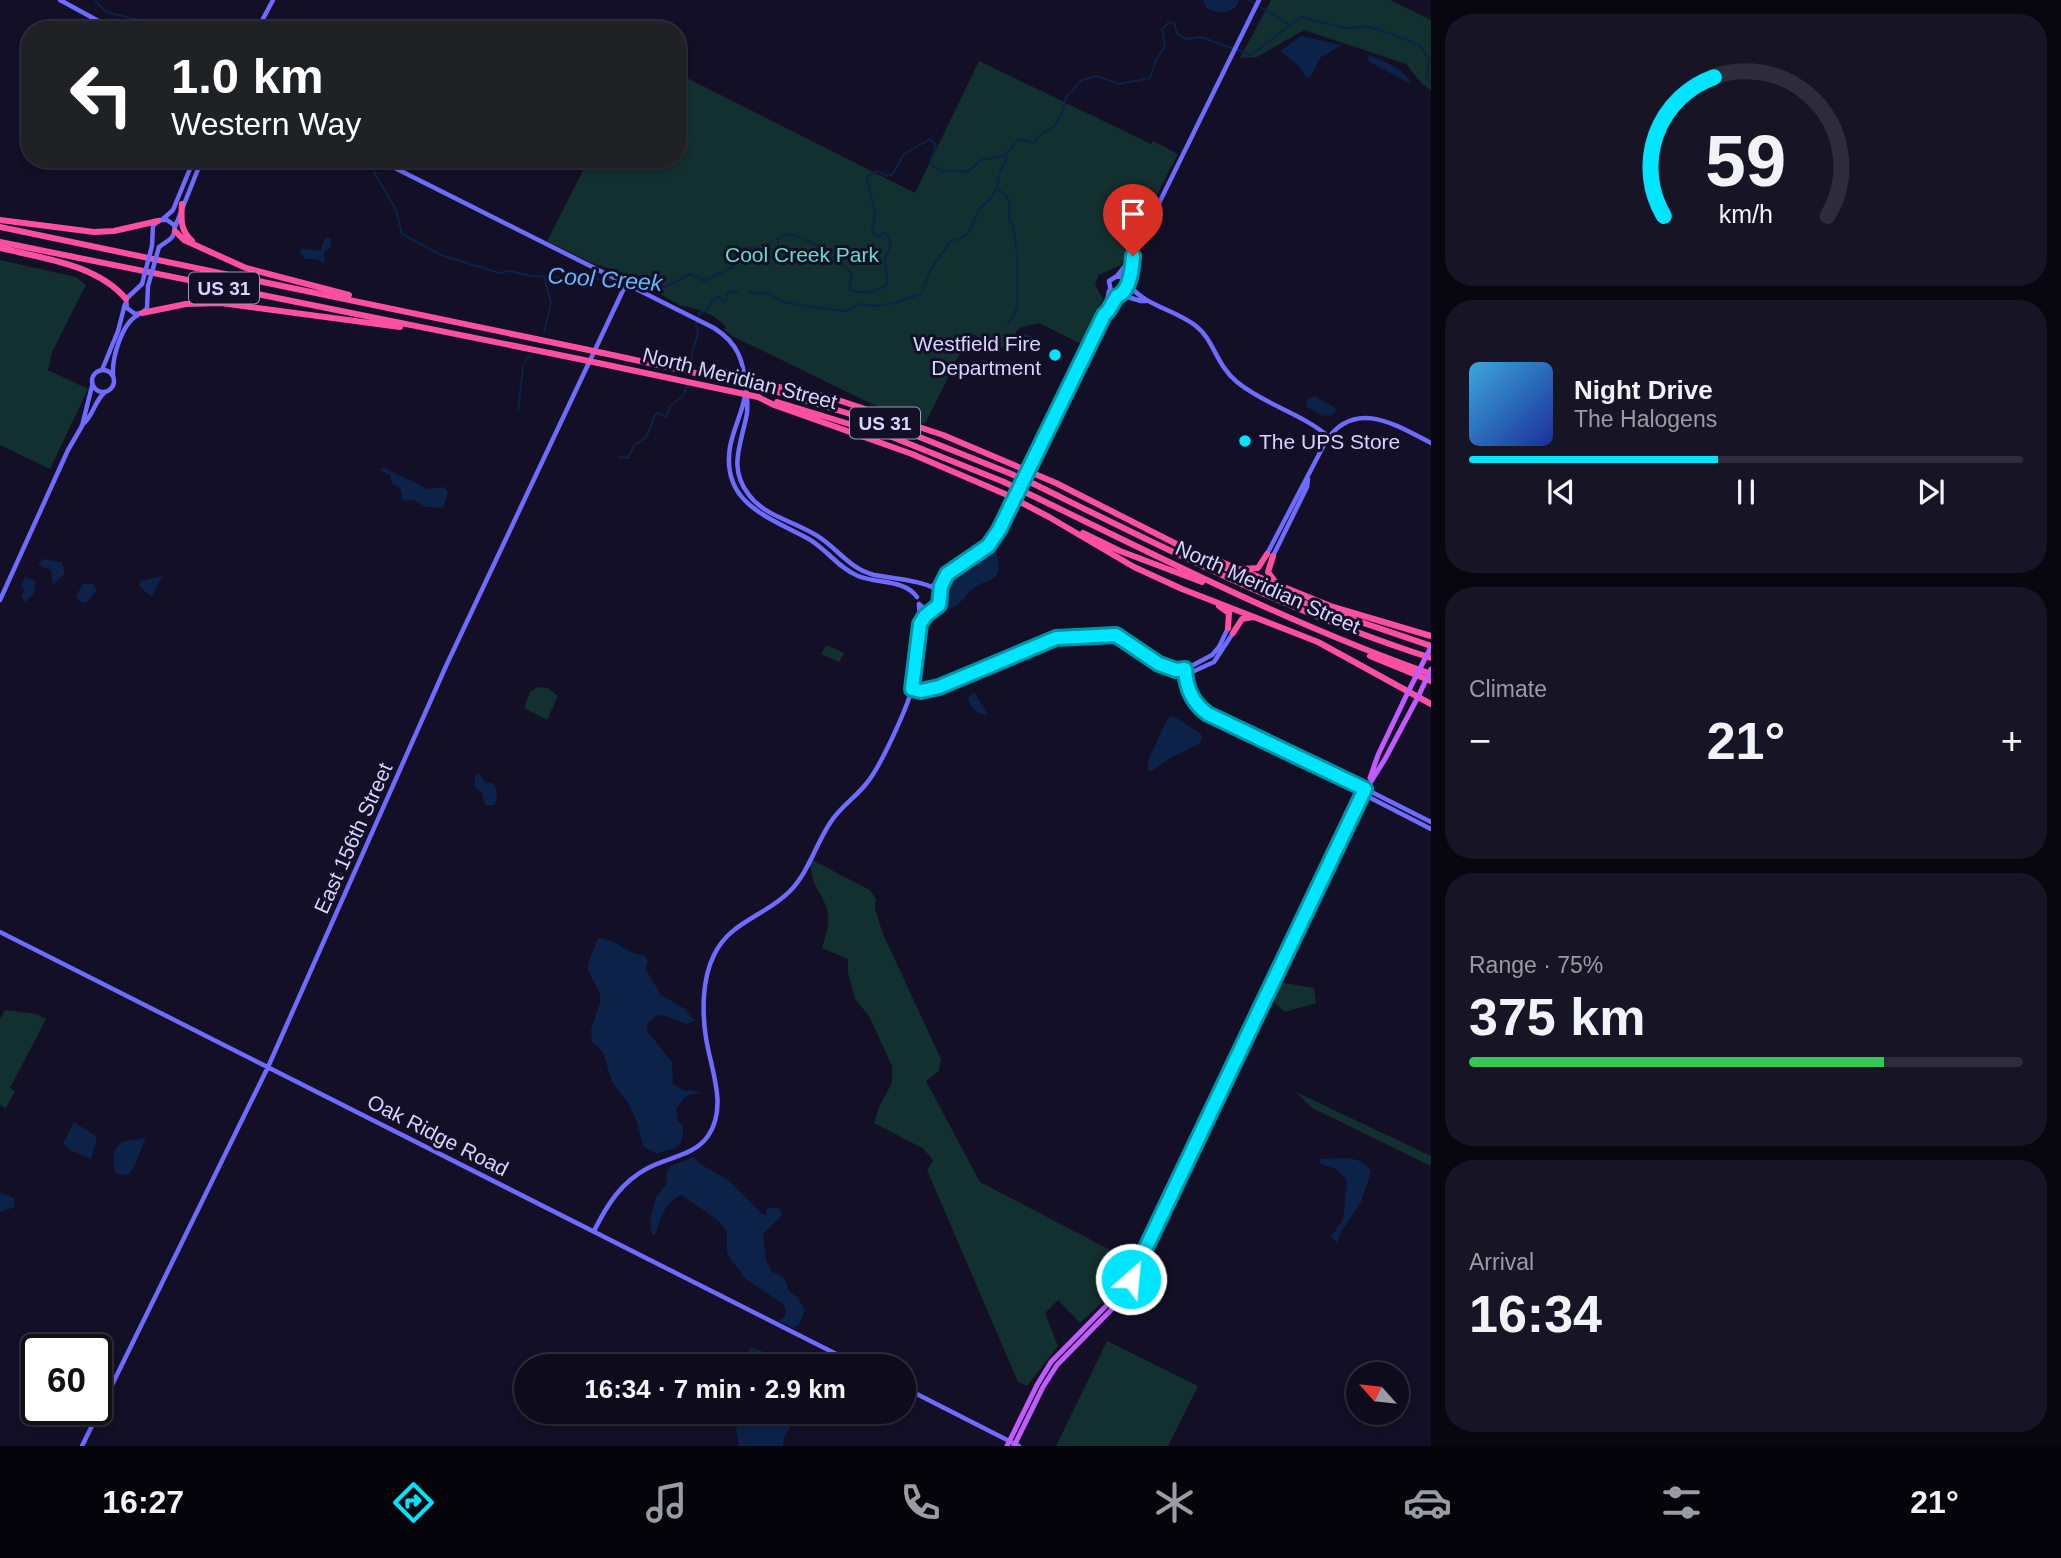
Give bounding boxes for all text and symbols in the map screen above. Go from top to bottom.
icon: left [56,49,147,140]
text: 1.0 km [171,49,324,103]
text: Western Way [171,106,361,142]
text: 59 [1706,121,1786,202]
pin [1103,184,1163,256]
icon: arrive [1114,195,1152,233]
text: km/h [1719,200,1773,228]
park label: Cool Creek Park [725,243,880,266]
water label: Cool Creek [547,262,665,296]
road number: US 31 [189,272,259,304]
place label: Westfield Fire Department [913,332,1041,379]
street label: North Meridian Street [640,343,840,413]
marker: Westfield Fire Department [1047,347,1063,363]
text: Night Drive [1574,375,1713,405]
text: The Halogens [1574,406,1717,432]
road number: US 31 [850,408,920,438]
place label: The UPS Store [1259,430,1400,453]
marker: The UPS Store [1237,433,1253,449]
icon: previous [1542,473,1580,511]
icon: pause [1727,473,1765,511]
icon: next [1912,473,1950,511]
street label: North Meridian Street [1172,536,1364,638]
text: Climate [1469,676,1547,702]
text: 21° [1707,712,1785,770]
text: − [1469,720,1491,762]
text: + [2001,720,2023,762]
street label: East 156th Street [309,759,397,917]
text: Range · 75% [1469,952,1603,978]
text: 375 km [1469,988,1645,1046]
street label: Oak Ridge Road [364,1090,512,1180]
position arrow [1094,1242,1168,1316]
text: Arrival [1469,1249,1534,1275]
text: 16:34 [1469,1285,1602,1343]
speed limit sign: 60 [21,1334,112,1425]
north arrow [1346,1362,1409,1424]
map controls [1346,1362,1409,1425]
text: 16:34 · 7 min · 2.9 km [584,1374,846,1404]
icon: directions [389,1478,438,1527]
icon: music [642,1478,691,1527]
icon: phone [896,1478,945,1527]
icon: climate [1150,1478,1199,1527]
icon: car [1403,1478,1452,1527]
icon: filters [1657,1478,1706,1527]
text: 16:27 [102,1484,184,1520]
text: 21° [1910,1484,1959,1520]

